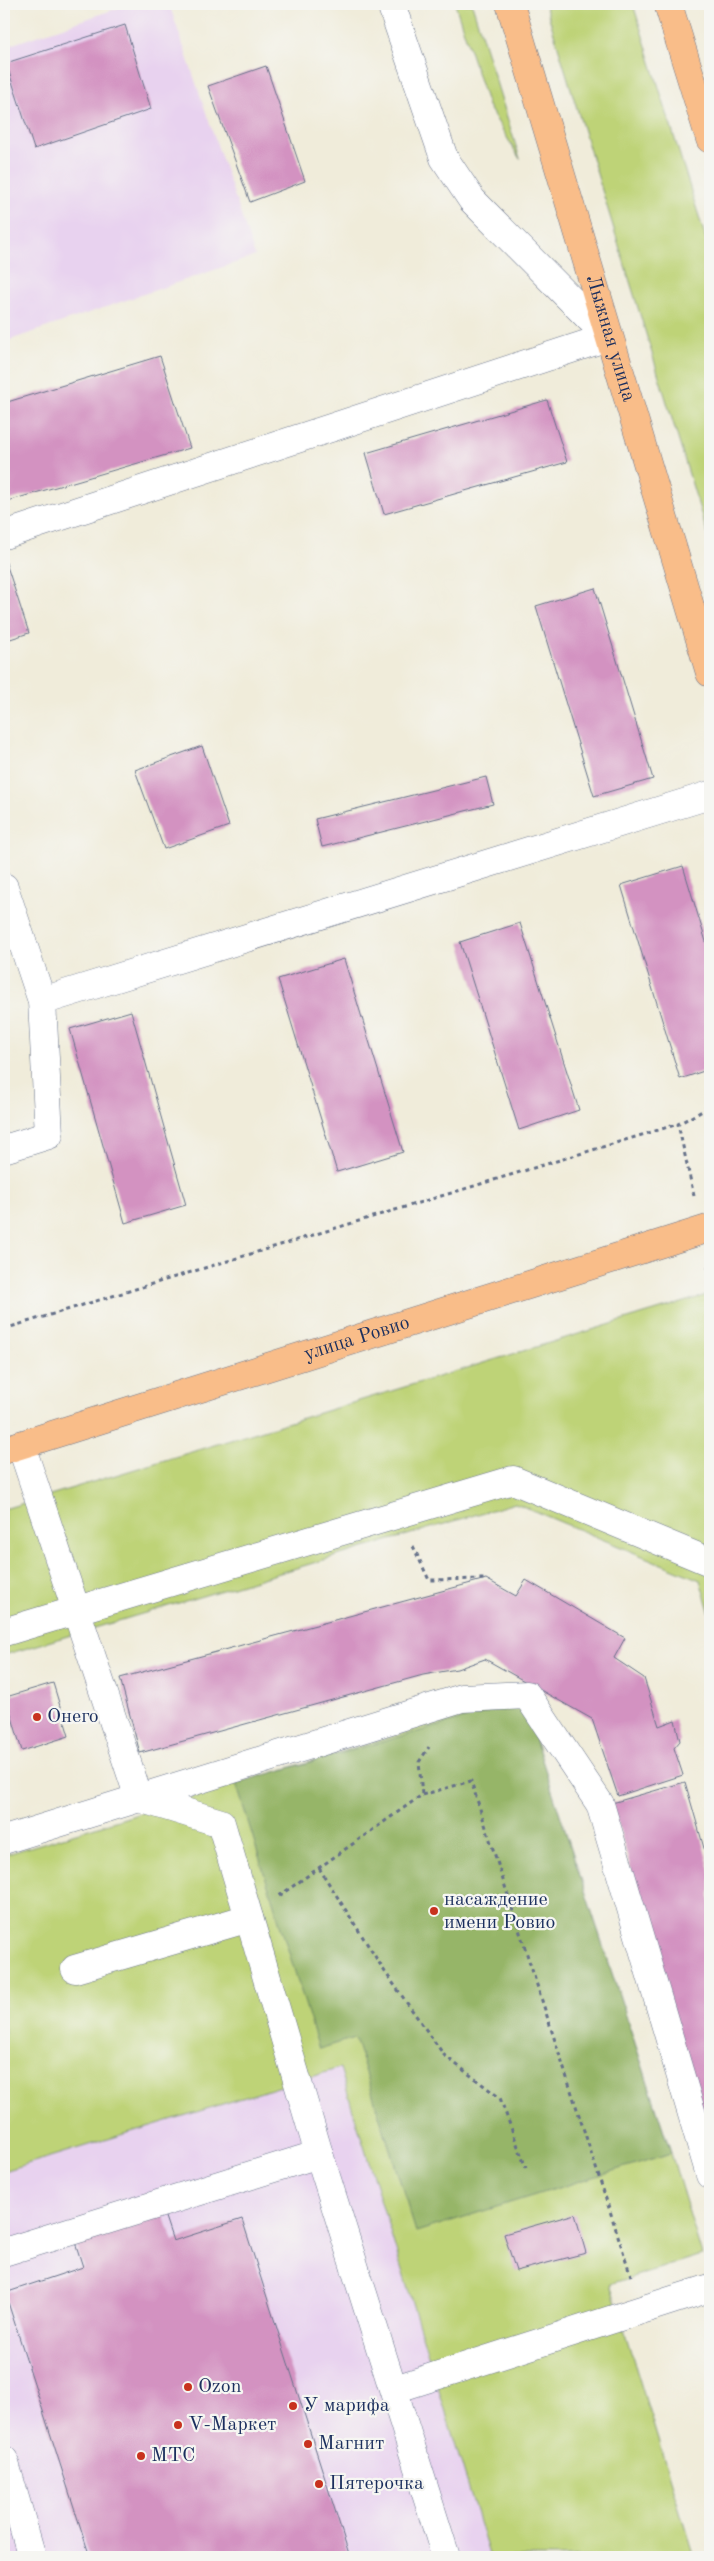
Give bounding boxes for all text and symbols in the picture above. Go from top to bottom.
street label: Лыжная улица [582,273,638,404]
street label: улица Ровио [302,1313,412,1365]
place label: Онего [47,1707,99,1727]
marker: Онего [31,1711,43,1723]
place label: насаждение имени Ровио [444,1890,555,1933]
marker: насаждение имени Ровио [428,1905,440,1917]
place label: Ozon [198,2377,242,2397]
marker: Ozon [182,2381,194,2393]
place label: У марифа [303,2396,390,2416]
marker: У марифа [287,2400,299,2412]
place label: V-Маркет [188,2415,277,2435]
marker: V-Маркет [172,2419,184,2431]
place label: Магнит [318,2434,385,2454]
marker: Магнит [302,2438,314,2450]
place label: МТС [151,2446,195,2466]
marker: МТС [135,2450,147,2462]
place label: Пятерочка [329,2474,424,2494]
marker: Пятерочка [313,2478,325,2490]

